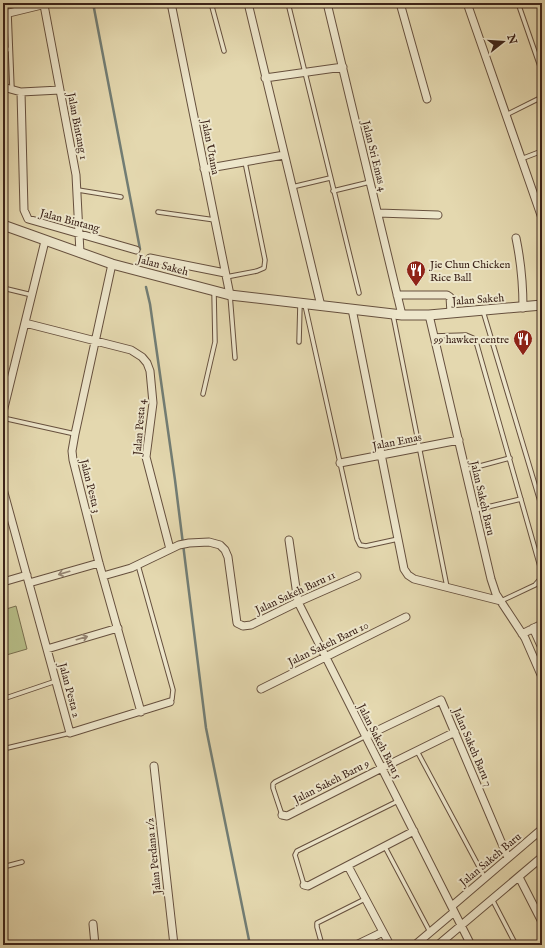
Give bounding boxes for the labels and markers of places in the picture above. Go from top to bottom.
place label: Jie Chun Chicken Rice Ball [428,258,511,285]
restaurant icon: Jie Chun Chicken Rice Ball [405,259,427,287]
restaurant icon: 99 hawker centre [512,328,534,356]
place label: 99 hawker centre [433,333,509,347]

